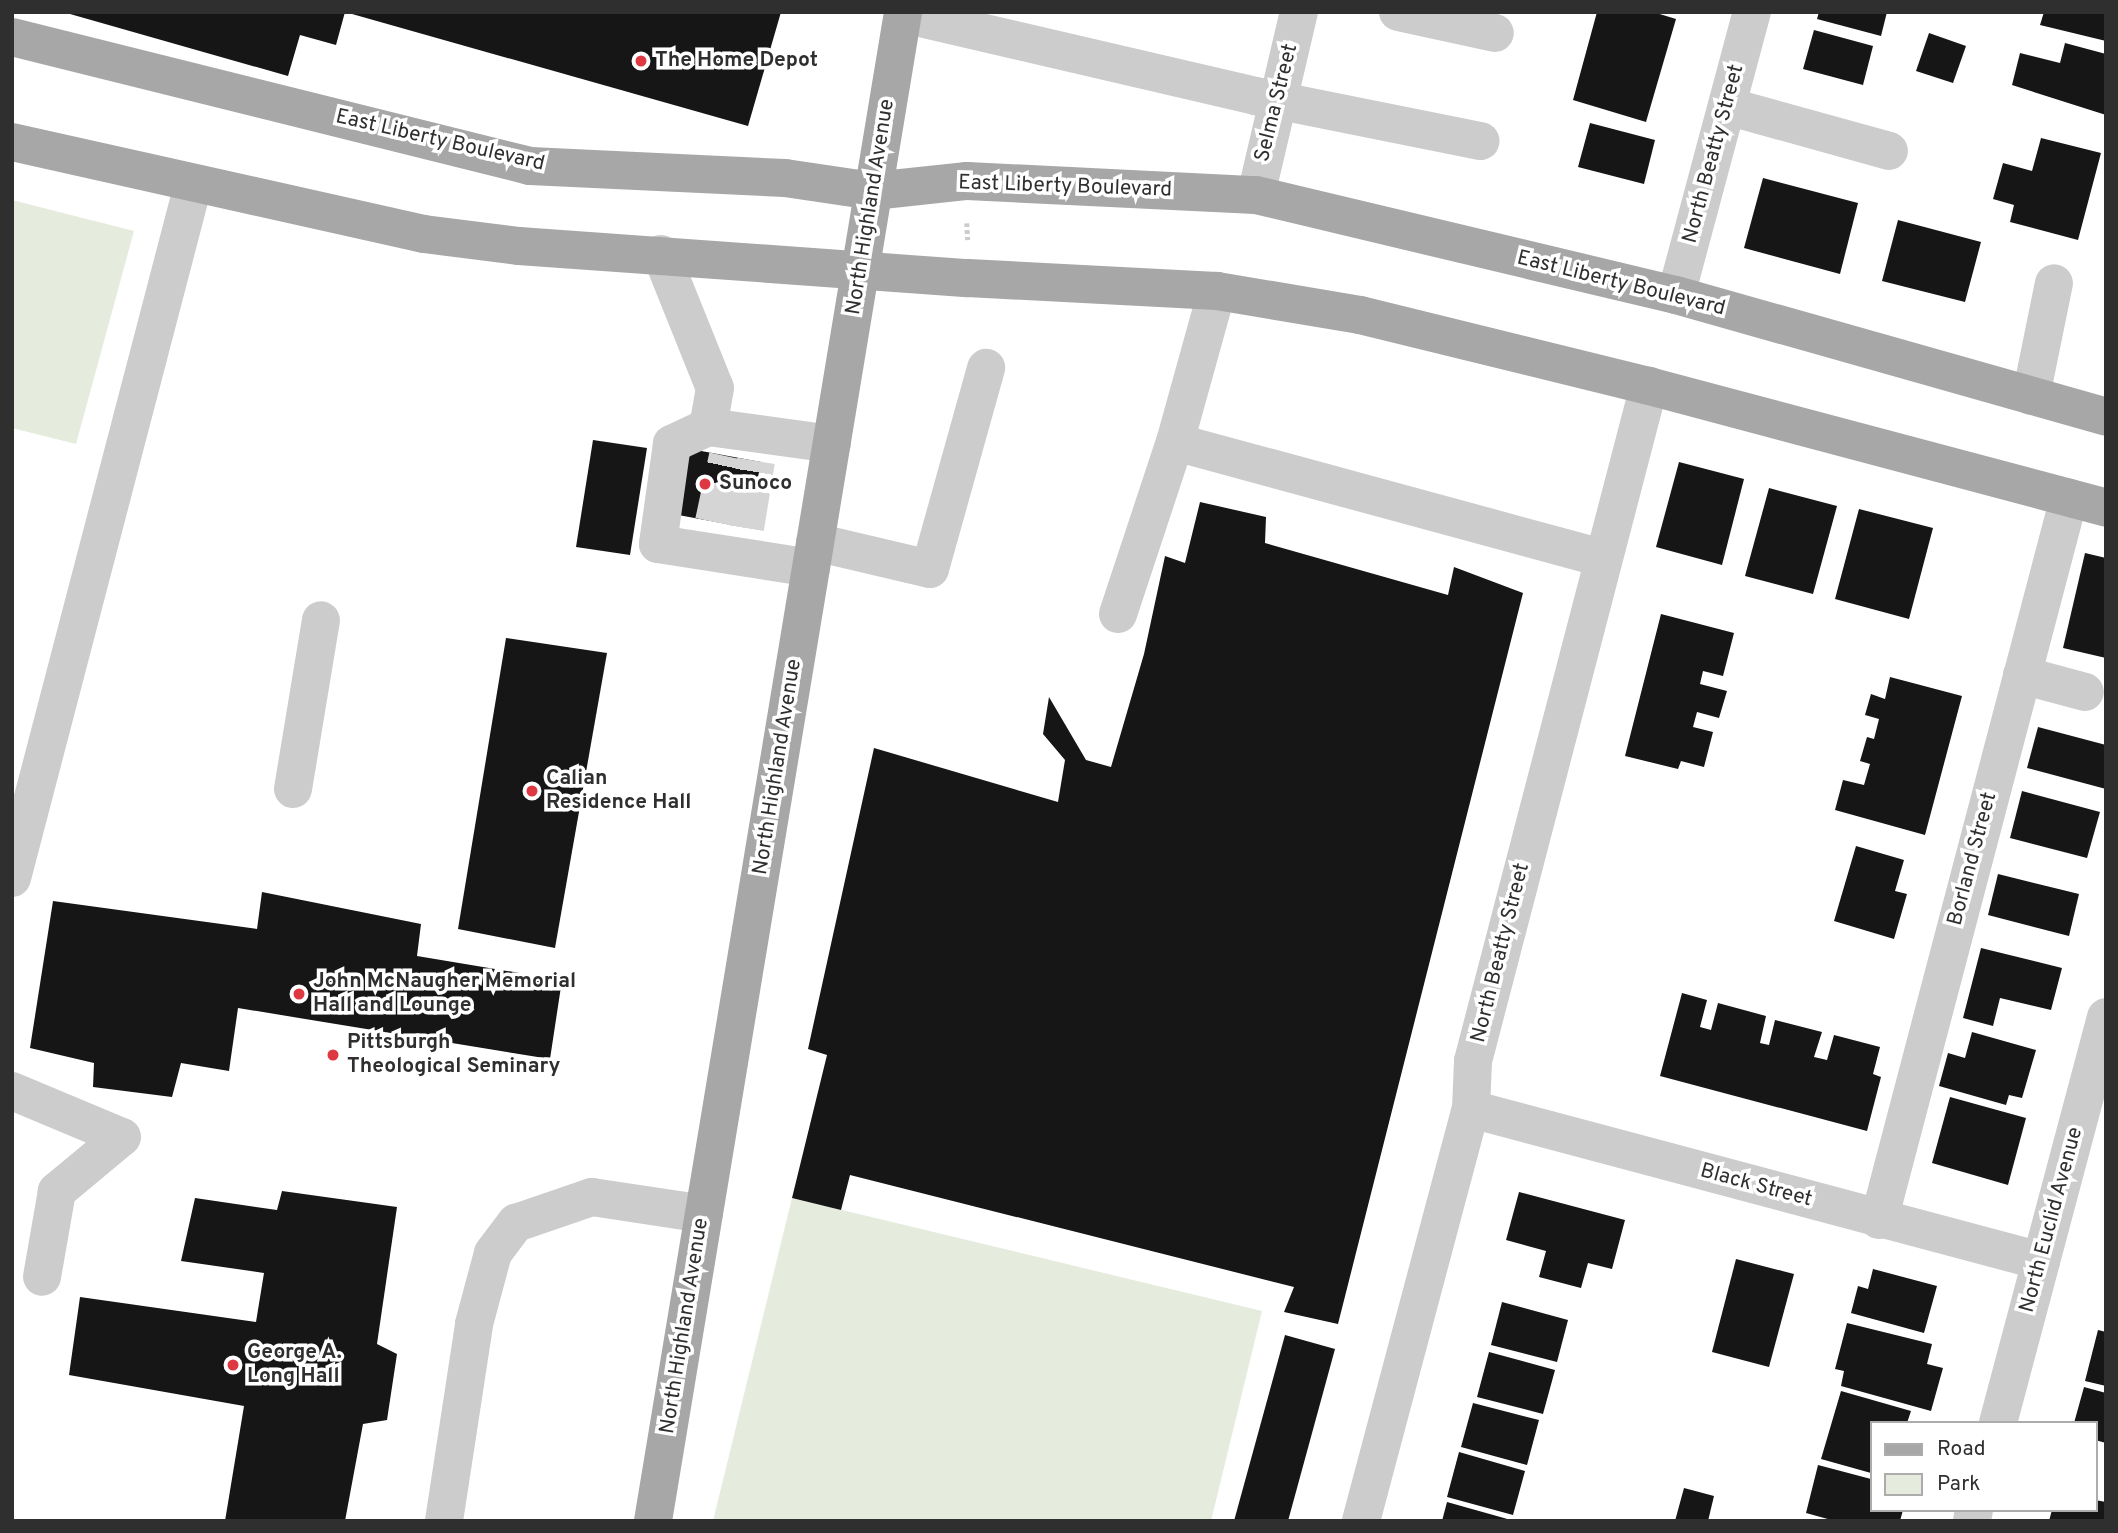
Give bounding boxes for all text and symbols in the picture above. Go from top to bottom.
street label: Selma Street [1250,41,1304,165]
place label: The Home Depot [655,48,818,74]
marker: The Home Depot [633,53,649,69]
street label: North Beatty Street [1678,62,1750,246]
street label: North Highland Avenue [841,97,901,317]
street label: East Liberty Boulevard [333,105,547,177]
street label: East Liberty Boulevard [958,171,1172,203]
street label: East Liberty Boulevard [1514,246,1728,322]
place label: Sunoco [719,471,792,497]
marker: Sunoco [697,476,713,492]
street label: North Highland Avenue [748,657,808,877]
place label: Calian Residence Hall [546,766,691,816]
marker: Calian Residence Hall [524,783,540,799]
street label: Borland Street [1943,790,2003,928]
street label: North Beatty Street [1466,861,1536,1045]
place label: John McNaugher Memorial Hall and Lounge [313,969,576,1019]
marker: John McNaugher Memorial Hall and Lounge [291,986,307,1002]
place label: Pittsburgh Theological Seminary [347,1030,560,1080]
marker: Pittsburgh Theological Seminary [325,1047,341,1063]
street label: North Euclid Avenue [2015,1124,2089,1316]
street label: Black Street [1697,1159,1815,1213]
street label: North Highland Avenue [655,1216,715,1436]
place label: George A. Long Hall [247,1340,342,1390]
marker: George A. Long Hall [225,1357,241,1373]
legend [1870,1421,2097,1512]
text: Road [1937,1436,1986,1463]
text: Park [1937,1471,1980,1498]

